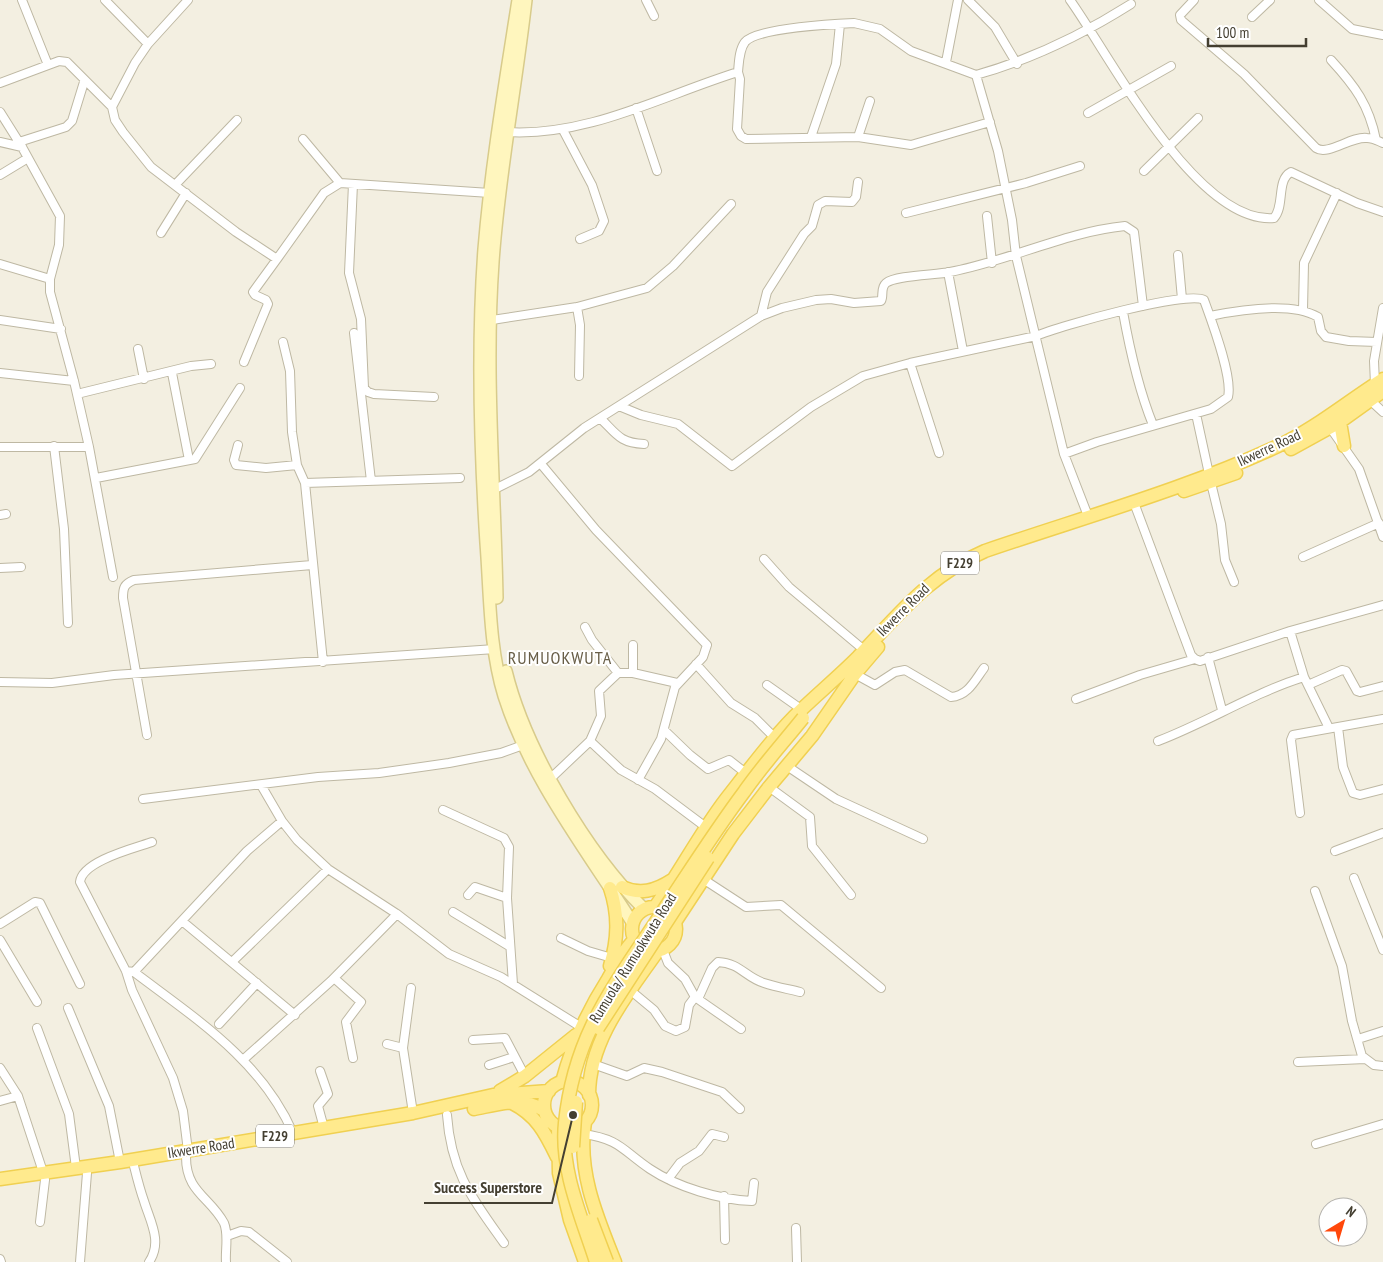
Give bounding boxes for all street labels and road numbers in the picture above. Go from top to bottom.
street label: Ikwerre Road [1234,425,1303,470]
road number: F229 [941,552,979,574]
street label: Ikwerre Road [872,579,933,640]
street label: Rumuola/ Rumuokwuta Road [585,889,680,1026]
road number: F229 [256,1124,294,1148]
street label: Ikwerre Road [166,1133,236,1162]

